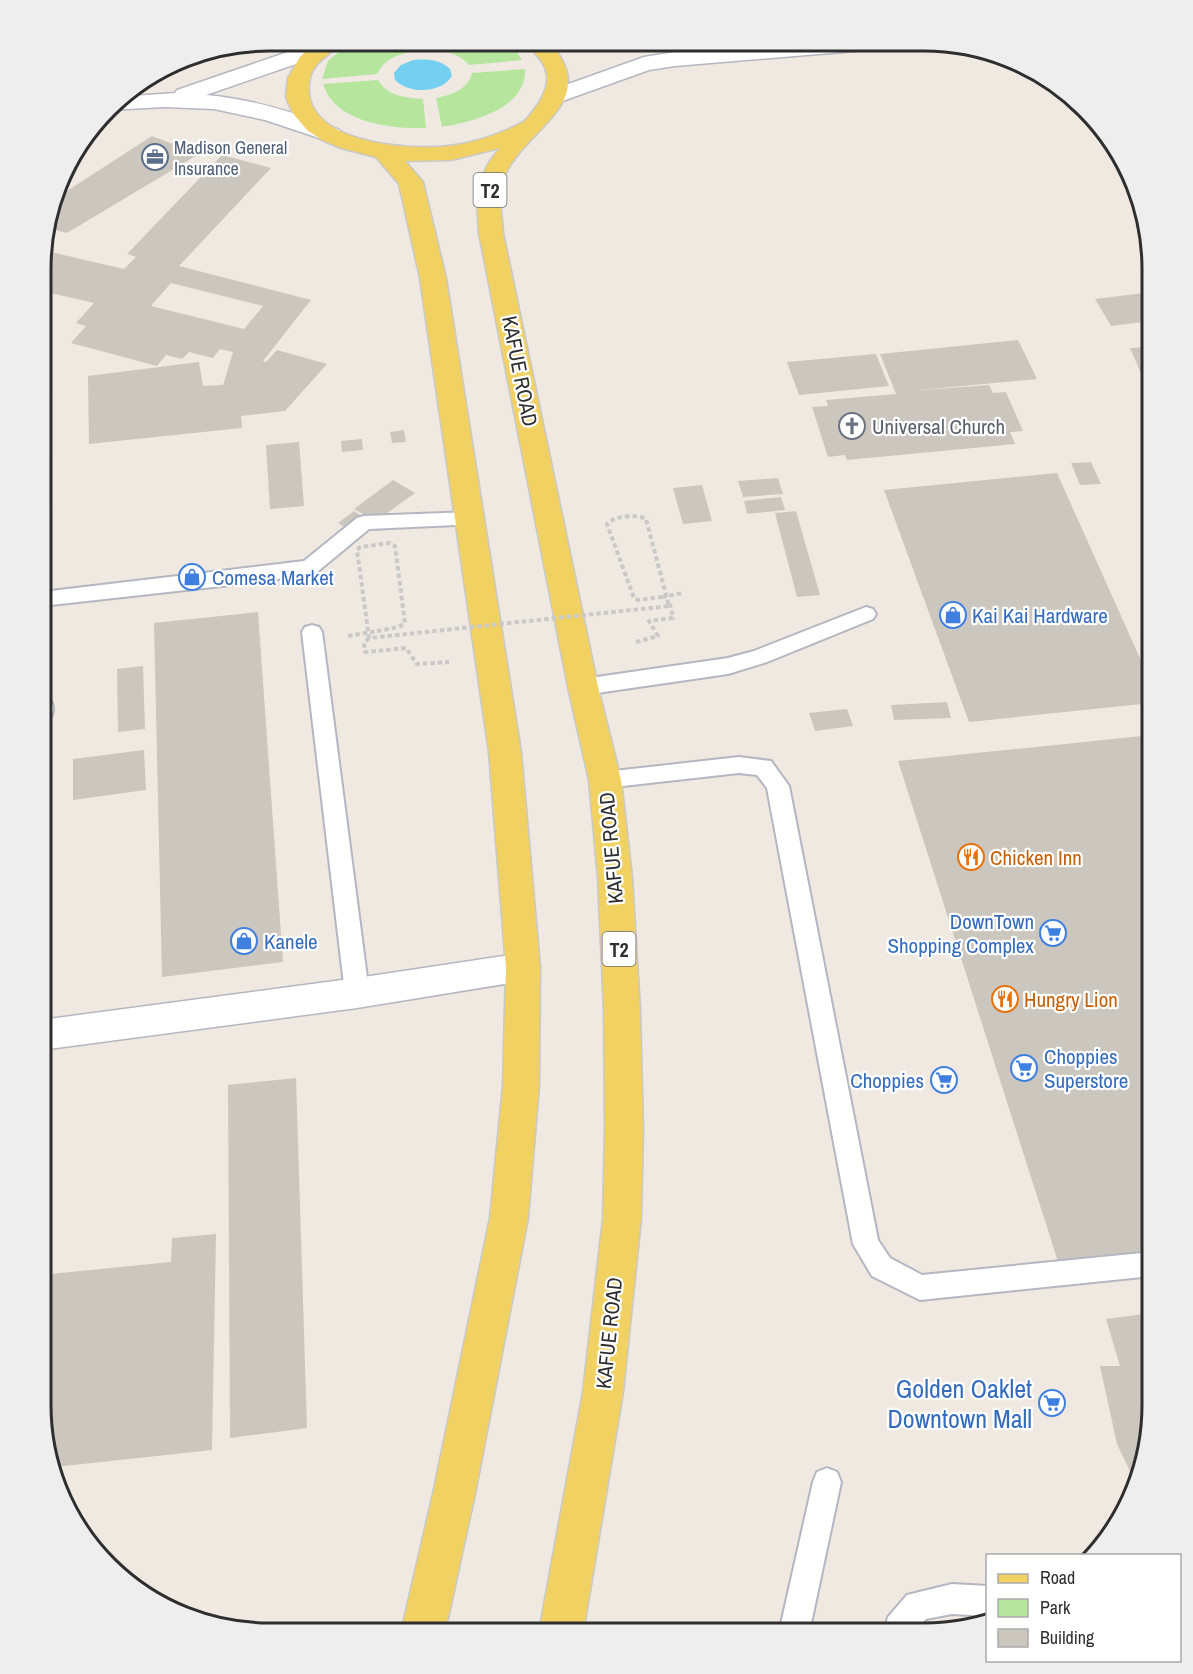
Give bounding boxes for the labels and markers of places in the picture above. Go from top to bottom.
place label: Madison General Insurance [174,135,287,181]
office icon: Madison General Insurance [140,142,170,172]
church icon: Universal Church [837,411,867,441]
place label: Universal Church [872,412,1005,441]
shop icon: Comesa Market [177,562,207,592]
place label: Comesa Market [212,563,334,592]
shop icon: Kai Kai Hardware [938,600,968,630]
place label: Kai Kai Hardware [972,601,1108,630]
restaurant icon: Chicken Inn [956,842,986,872]
place label: Chicken Inn [990,843,1082,872]
place label: DownTown Shopping Complex [888,907,1034,960]
supermarket icon: DownTown Shopping Complex [1038,918,1068,948]
shop icon: Kanele [229,926,259,956]
place label: Kanele [264,927,318,956]
restaurant icon: Hungry Lion [990,984,1020,1014]
place label: Hungry Lion [1024,985,1118,1014]
place label: Choppies Superstore [1044,1042,1128,1095]
supermarket icon: Choppies Superstore [1009,1053,1039,1083]
supermarket icon: Choppies [929,1065,959,1095]
place label: Choppies [850,1066,924,1095]
place label: Golden Oaklet Downtown Mall [887,1371,1032,1436]
supermarket icon: Golden Oaklet Downtown Mall [1037,1388,1067,1418]

